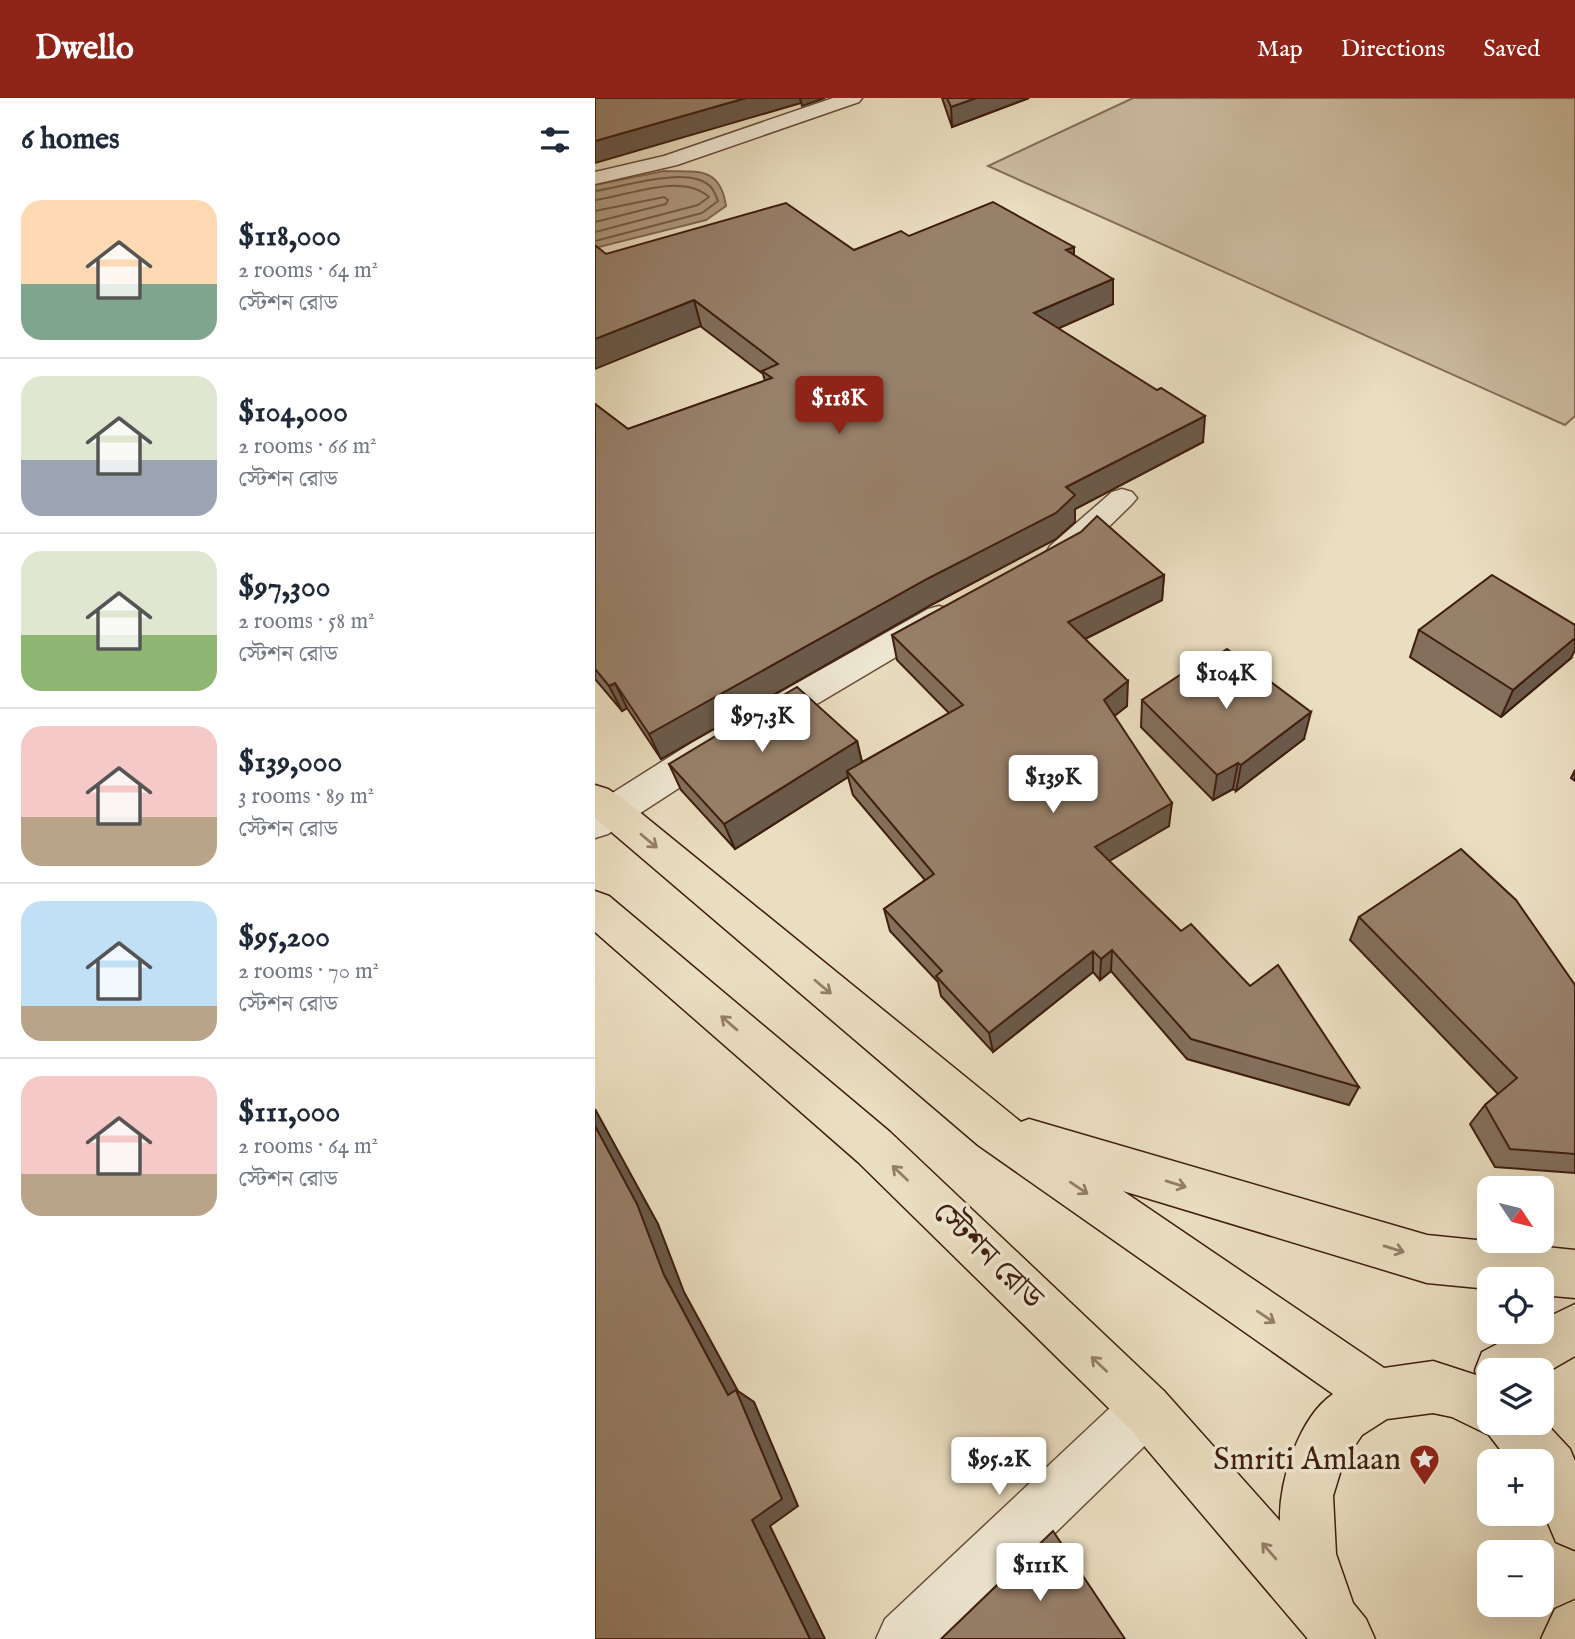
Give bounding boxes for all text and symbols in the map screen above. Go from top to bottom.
text: Dwello [35,28,134,70]
text: Map [1257,34,1303,65]
text: Directions [1341,34,1445,65]
text: Saved [1483,34,1540,65]
text: 6 homes [21,121,120,159]
icon: filters [536,121,574,159]
text: $118,000 [238,218,341,256]
icon: home [77,228,161,312]
text: 2 rooms · 64 m² [238,256,378,285]
text: স্টেশন রোড [238,289,338,318]
pin: $118K [790,376,888,436]
text: $118K [811,384,867,413]
text: $104,000 [238,394,348,432]
icon: home [77,404,161,488]
text: 2 rooms · 66 m² [238,432,377,461]
text: স্টেশন রোড [238,465,338,494]
text: $97,300 [238,569,330,607]
icon: home [77,579,161,663]
text: 2 rooms · 58 m² [238,607,375,636]
text: স্টেশন রোড [238,640,338,669]
pin: $104K [1177,652,1275,711]
text: $104K [1196,659,1256,688]
pin: $97.3K [705,694,819,754]
text: $97.3K [730,702,794,731]
text: $139,000 [238,744,342,782]
icon: home [77,754,161,838]
pin: $139K [1004,756,1102,815]
text: $139K [1025,763,1081,792]
text: 3 rooms · 89 m² [238,782,374,811]
text: স্টেশন রোড [238,815,338,844]
one-way arrow [639,833,657,849]
text: $95,200 [238,919,330,957]
icon: home [77,929,161,1013]
text: 2 rooms · 70 m² [238,957,379,986]
one-way arrow [814,979,832,995]
text: স্টেশন রোড [238,990,338,1019]
one-way arrow [720,1015,738,1031]
text: $111,000 [238,1094,340,1132]
icon: home [77,1104,161,1188]
text: 2 rooms · 64 m² [238,1132,378,1161]
one-way arrow [892,1164,909,1181]
text: স্টেশন রোড [238,1165,338,1194]
north arrow [1477,1176,1554,1253]
map controls [1477,1176,1554,1617]
one-way arrow [1165,1179,1187,1192]
one-way arrow [1069,1181,1088,1196]
street label: স্টেশন রোড [923,1192,1053,1320]
one-way arrow [1383,1244,1405,1257]
button: locate [1477,1267,1554,1344]
one-way arrow [1256,1310,1275,1324]
one-way arrow [1091,1356,1108,1373]
button: layers [1477,1358,1554,1435]
pin: $95.2K [942,1438,1056,1497]
place label: Smriti Amlaan [1213,1440,1401,1481]
place icon: Smriti Amlaan [1407,1443,1441,1487]
text: $95.2K [967,1445,1031,1474]
button: + [1477,1449,1554,1526]
button: − [1477,1540,1554,1617]
one-way arrow [1261,1542,1277,1560]
pin: $111K [991,1544,1089,1603]
text: $111K [1012,1551,1068,1580]

